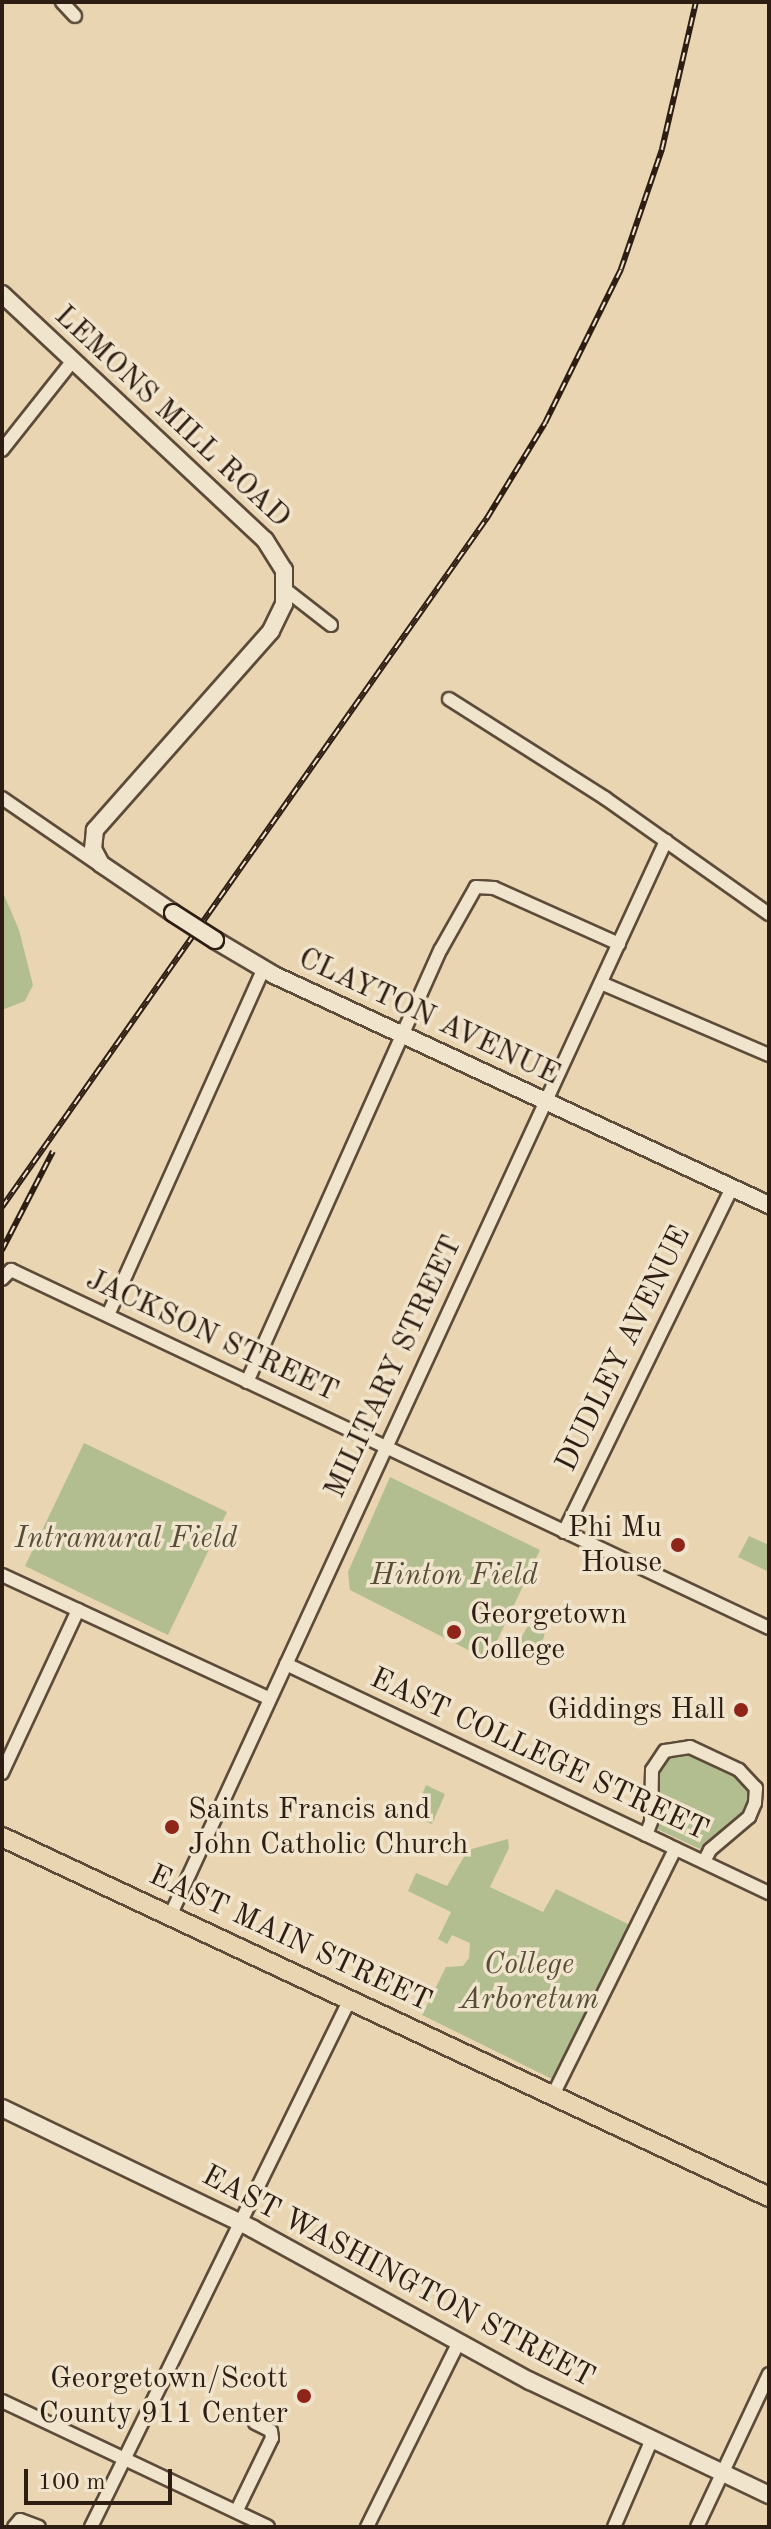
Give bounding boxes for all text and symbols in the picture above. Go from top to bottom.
street label: LEMONS MILL ROAD [47,298,297,536]
street label: CLAYTON AVENUE [293,941,565,1093]
street label: DUDLEY AVENUE [549,1220,699,1478]
street label: MILITARY STREET [317,1230,471,1504]
street label: JACKSON STREET [80,1262,344,1410]
place label: Phi Mu House [568,1510,662,1580]
park label: Intramural Field [15,1521,237,1557]
marker: Phi Mu House [669,1536,687,1554]
park label: Hinton Field [370,1558,538,1594]
place label: Georgetown College [470,1597,627,1668]
marker: Georgetown College [445,1623,463,1641]
street label: EAST COLLEGE STREET [364,1661,714,1849]
place label: Giddings Hall [547,1692,725,1728]
marker: Giddings Hall [732,1701,750,1719]
place label: Saints Francis and John Catholic Church [188,1792,468,1862]
marker: Saints Francis and John Catholic Church [163,1818,181,1836]
street label: EAST MAIN STREET [143,1858,437,2020]
park label: College Arboretum [459,1947,599,2018]
street label: EAST WASHINGTON STREET [195,2158,601,2396]
place label: Georgetown/Scott County 911 Center [39,2361,288,2432]
marker: Georgetown/Scott County 911 Center [295,2387,313,2405]
scale bar [28,2453,176,2503]
text: 100 m [38,2471,106,2495]

